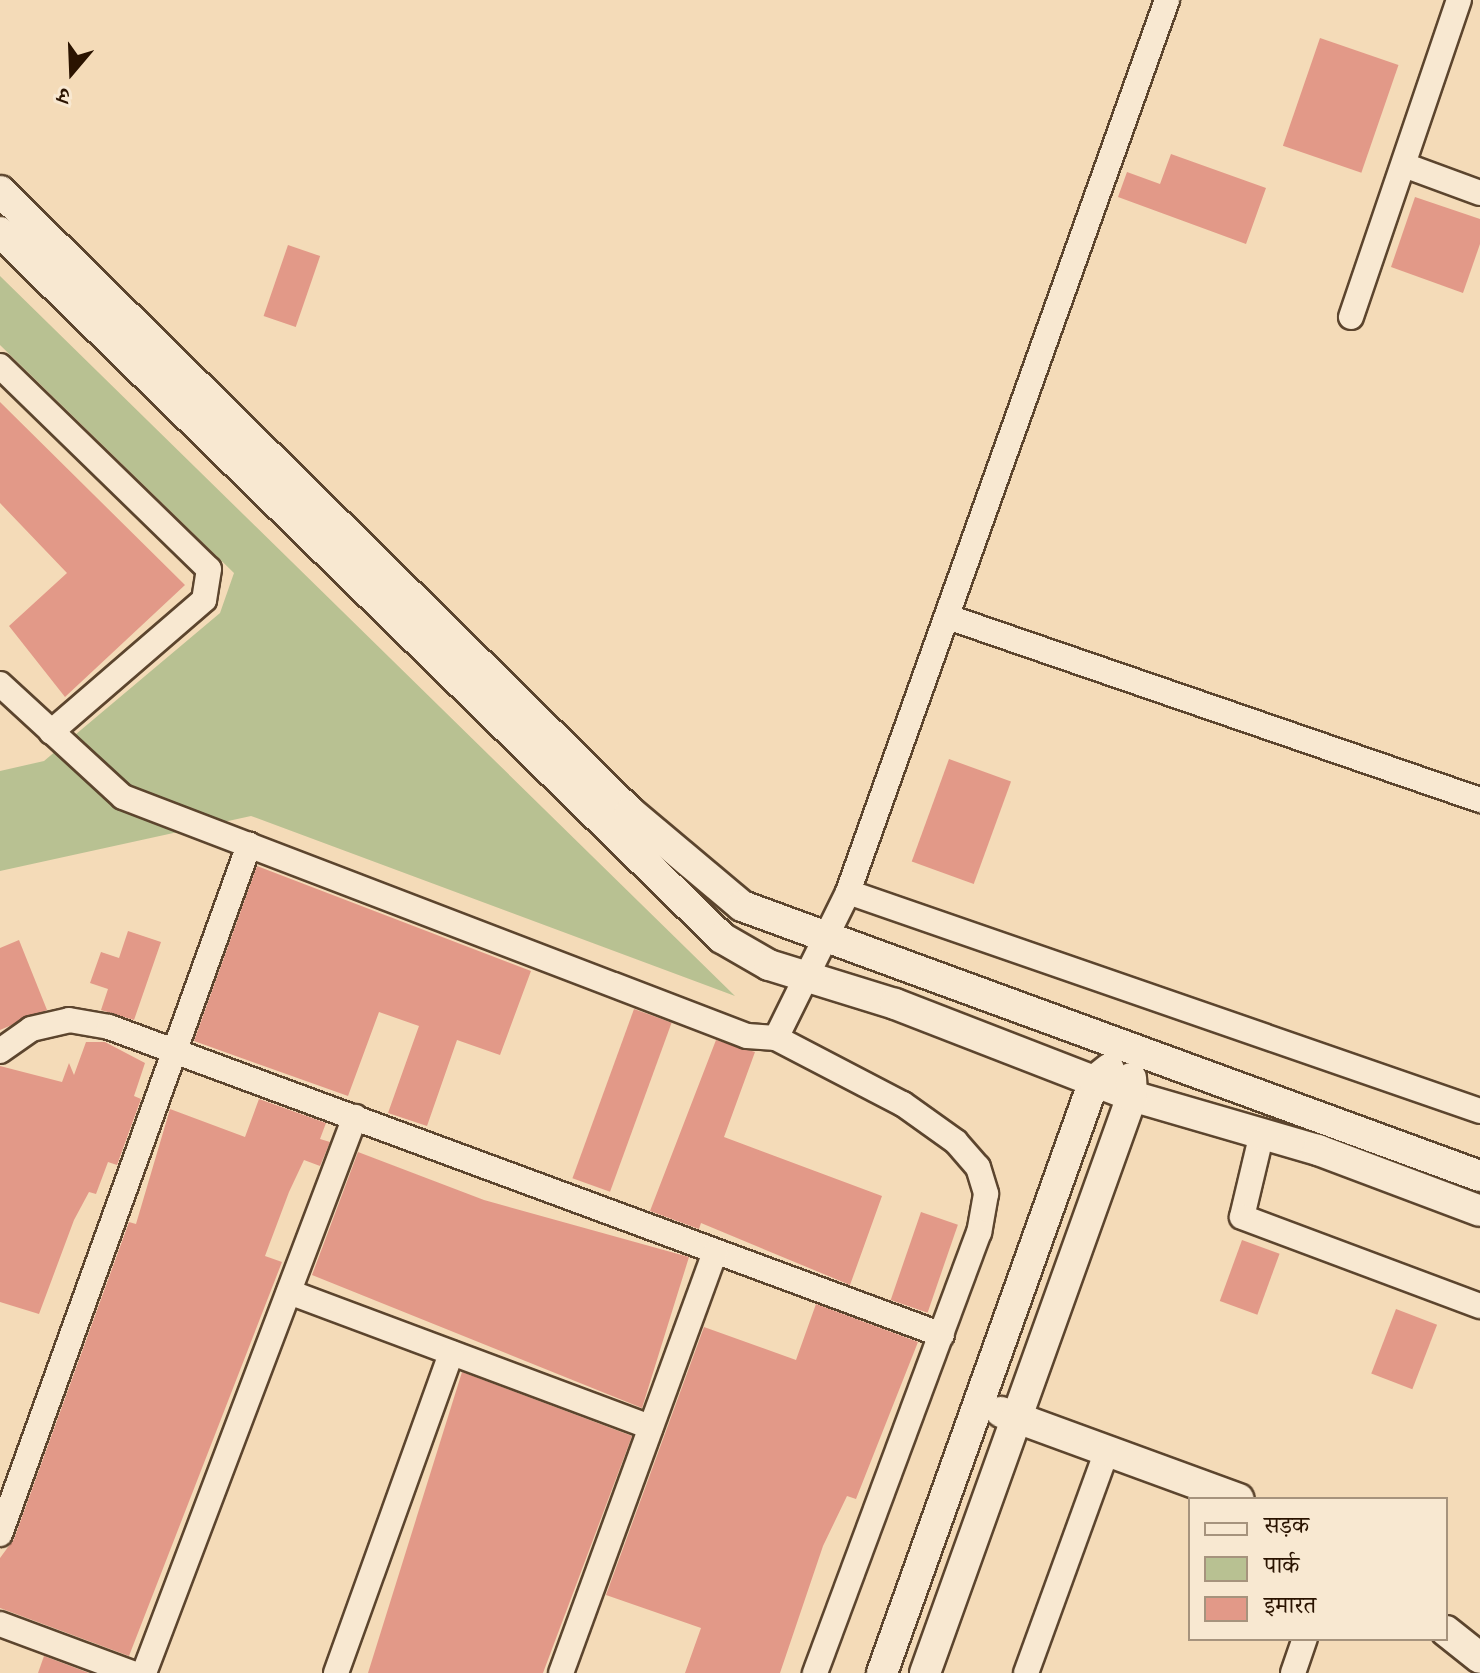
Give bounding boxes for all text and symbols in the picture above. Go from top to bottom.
north arrow [32,32,112,112]
text: उ [54,81,74,110]
legend [1188,1497,1448,1641]
text: सड़क [1264,1511,1309,1541]
text: पार्क [1264,1551,1299,1581]
text: इमारत [1264,1591,1316,1621]

